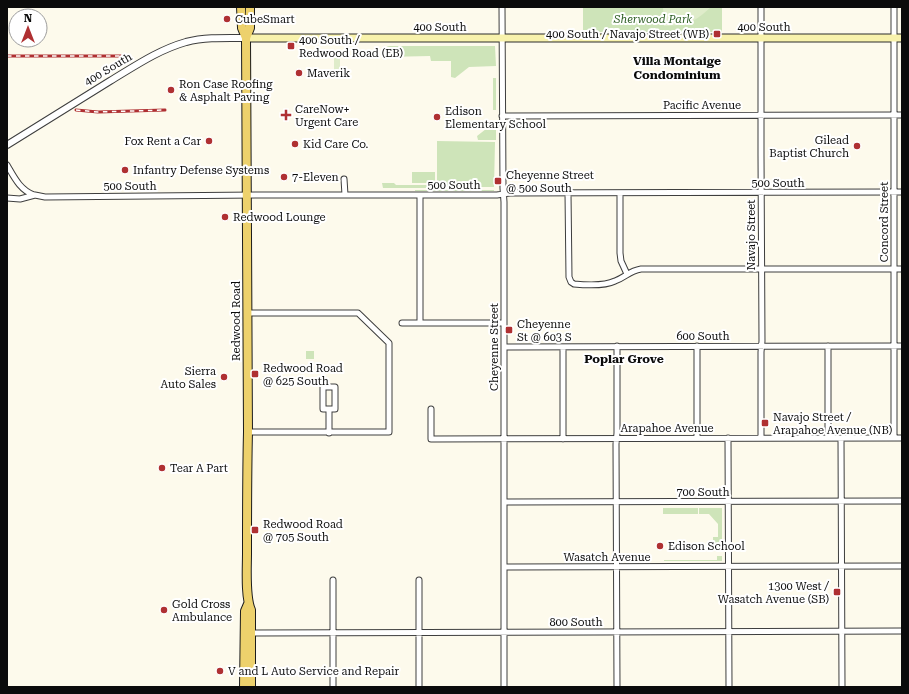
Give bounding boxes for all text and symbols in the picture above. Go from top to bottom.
north arrow [8,8,48,48]
text: N [24,12,33,25]
place label: CubeSmart [235,13,295,26]
park label: Sherwood Park [613,13,692,26]
marker: CubeSmart [222,14,232,24]
street label: 400 South [413,21,467,34]
street label: 400 South [737,21,791,34]
place label: 400 South / Navajo Street (WB) [546,28,709,41]
marker: 400 South / Navajo Street (WB) [712,29,722,39]
place label: 400 South / Redwood Road (EB) [299,34,404,60]
marker: 400 South / Redwood Road (EB) [286,41,296,51]
street label: 400 South [82,50,134,89]
district label: Villa Montaige Condominium [633,54,721,82]
place label: Maverik [307,67,350,80]
marker: Maverik [294,68,304,78]
place label: Ron Case Roofing & Asphalt Paving [179,78,273,104]
marker: Ron Case Roofing & Asphalt Paving [166,85,176,95]
street label: Pacific Avenue [663,99,741,112]
place label: CareNow+ Urgent Care [295,103,358,129]
place label: Edison Elementary School [445,105,546,131]
marker: CareNow+ Urgent Care [280,109,292,121]
marker: Edison Elementary School [432,112,442,122]
place label: Gilead Baptist Church [769,134,849,160]
place label: Fox Rent a Car [125,135,201,148]
marker: Fox Rent a Car [204,136,214,146]
place label: Kid Care Co. [303,138,369,151]
marker: Kid Care Co. [290,139,300,149]
marker: Gilead Baptist Church [852,141,862,151]
place label: Infantry Defense Systems [133,164,269,177]
marker: Infantry Defense Systems [120,165,130,175]
place label: Cheyenne Street @ 500 South [506,169,594,195]
place label: 7-Eleven [292,171,339,184]
marker: 7-Eleven [279,172,289,182]
marker: Cheyenne Street @ 500 South [493,176,503,186]
street label: 500 South [751,177,805,190]
street label: 500 South [427,179,481,192]
street label: 500 South [103,180,157,193]
street label: Concord Street [878,182,891,262]
street label: Navajo Street [745,200,758,270]
place label: Redwood Lounge [233,211,325,224]
marker: Redwood Lounge [220,212,230,222]
street label: Redwood Road [230,281,243,361]
street label: Cheyenne Street [488,303,501,391]
place label: Cheyenne St @ 603 S [517,318,572,344]
marker: Cheyenne St @ 603 S [504,325,514,335]
street label: 600 South [676,330,730,343]
district label: Poplar Grove [584,352,664,366]
place label: Redwood Road @ 625 South [263,362,343,388]
place label: Sierra Auto Sales [160,365,216,391]
marker: Redwood Road @ 625 South [250,369,260,379]
marker: Sierra Auto Sales [219,372,229,382]
place label: Navajo Street / Arapahoe Avenue (NB) [773,411,893,437]
marker: Navajo Street / Arapahoe Avenue (NB) [760,418,770,428]
street label: Arapahoe Avenue [620,422,714,435]
place label: Tear A Part [170,462,228,475]
marker: Tear A Part [157,463,167,473]
street label: 700 South [676,486,730,499]
place label: Redwood Road @ 705 South [263,518,343,544]
marker: Redwood Road @ 705 South [250,525,260,535]
place label: Edison School [668,540,745,553]
marker: Edison School [655,541,665,551]
street label: Wasatch Avenue [563,551,651,564]
place label: 1300 West / Wasatch Avenue (SB) [718,580,829,606]
marker: 1300 West / Wasatch Avenue (SB) [832,587,842,597]
place label: Gold Cross Ambulance [172,598,232,624]
marker: Gold Cross Ambulance [159,605,169,615]
street label: 800 South [549,616,603,629]
place label: V and L Auto Service and Repair [228,665,400,678]
marker: V and L Auto Service and Repair [215,666,225,676]

